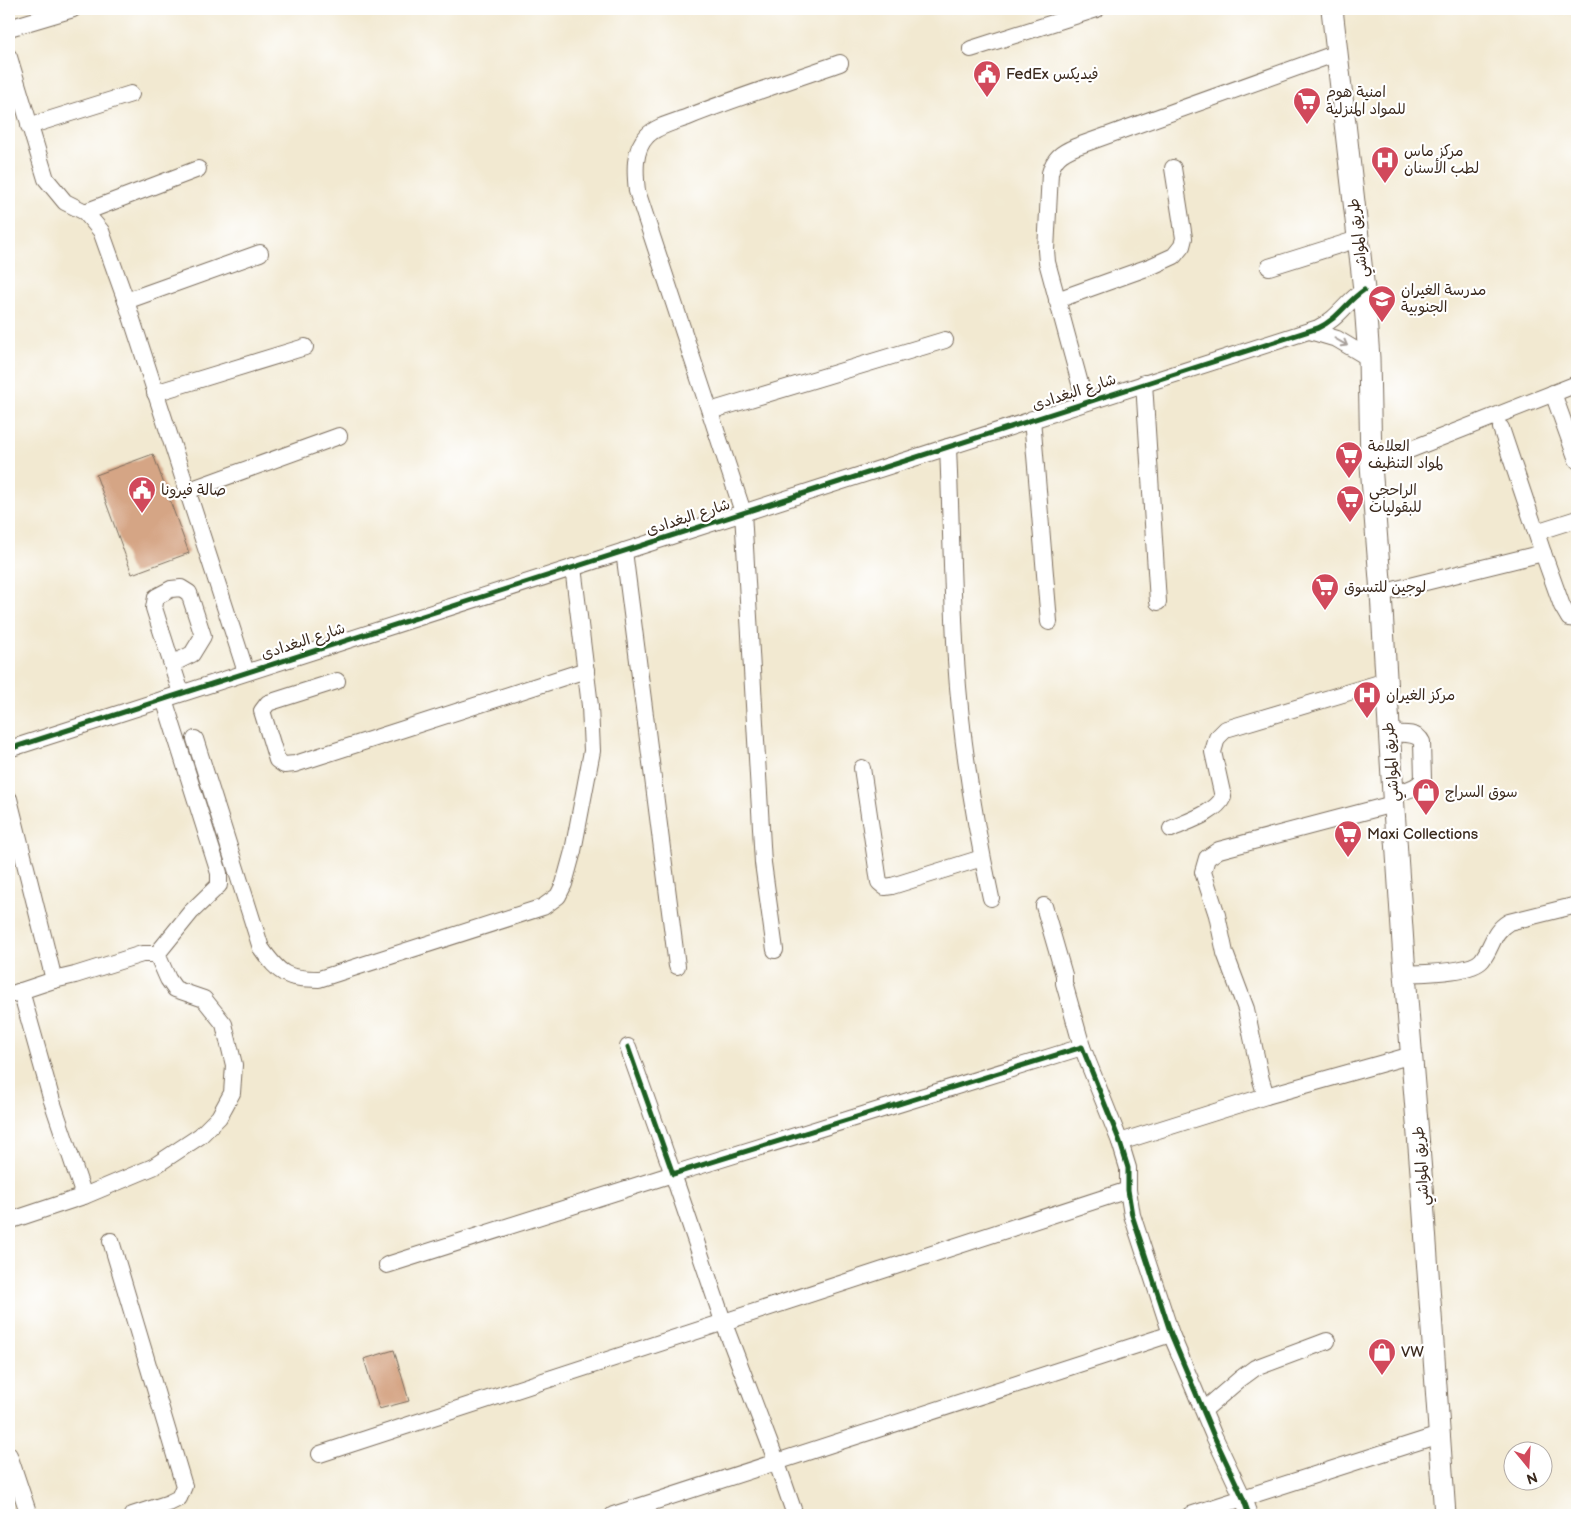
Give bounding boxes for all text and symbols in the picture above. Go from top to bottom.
public building icon: FedEx فيديكس [972,59,1002,98]
place label: FedEx فيديكس [1006,65,1099,84]
place label: امنية هوم للمواد المنزلية [1326,83,1406,119]
supermarket icon: امنية هوم للمواد المنزلية [1292,86,1322,125]
place label: مركز ماس لطب الأسنان [1404,142,1479,178]
hospital icon: مركز ماس لطب الأسنان [1370,145,1400,184]
street label: طريق المواشي [1344,197,1376,279]
place label: مدرسة الغيران الجنوبية [1401,281,1486,317]
school or university icon: مدرسة الغيران الجنوبية [1367,284,1397,323]
one-way arrow [1333,337,1347,347]
street label: شارع البغدادى [1030,370,1119,415]
place label: العلامة لمواد التنظيف [1368,437,1443,473]
supermarket icon: العلامة لمواد التنظيف [1334,440,1364,479]
public building icon: صالة فيرونا [127,475,157,514]
place label: صالة فيرونا [161,481,226,500]
place label: الراحجي للبقوليات [1369,481,1422,517]
supermarket icon: الراحجي للبقوليات [1335,484,1365,523]
street label: شارع البغدادى [644,495,733,540]
supermarket icon: لوجين للتسوق [1310,572,1340,611]
place label: لوجين للتسوق [1344,578,1426,597]
street label: شارع البغدادى [259,619,348,664]
hospital icon: مركز الغيران [1352,680,1382,719]
place label: مركز الغيران [1386,686,1455,705]
street label: طريق المواشي [1379,721,1407,803]
shop icon: سوق السراج [1411,777,1441,816]
place label: سوق السراج [1445,783,1518,802]
supermarket icon: Maxi Collections [1333,819,1363,858]
place label: Maxi Collections [1367,825,1479,844]
street label: طريق المواشي [1409,1125,1437,1207]
shop icon: VW [1367,1337,1397,1376]
place label: VW [1401,1343,1424,1362]
north arrow [1504,1442,1554,1492]
text: N [1524,1468,1539,1488]

